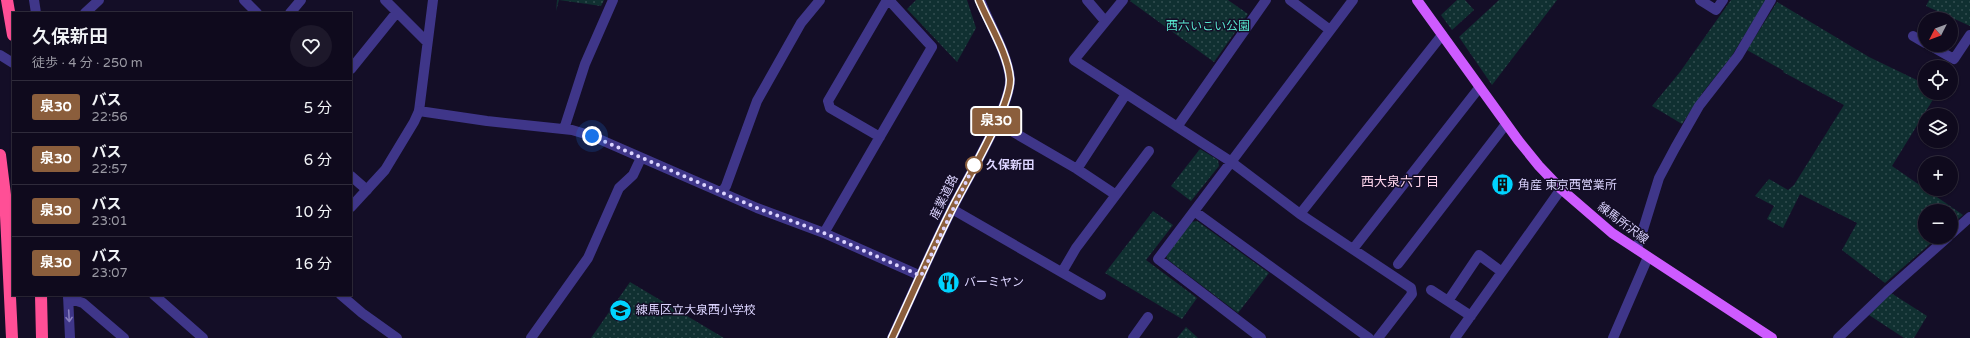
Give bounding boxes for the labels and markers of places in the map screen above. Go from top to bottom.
marker: 久保新田 [965,156,983,174]
place label: 久保新田 [986,158,1034,172]
building icon: 角産 東京西営業所 [1490,172,1516,198]
place label: 角産 東京西営業所 [1518,178,1617,192]
restaurant icon: バーミヤン [935,269,961,295]
place label: バーミヤン [964,275,1024,289]
school or university icon: 練馬区立大泉西小学校 [608,297,634,323]
place label: 練馬区立大泉西小学校 [636,303,756,317]

